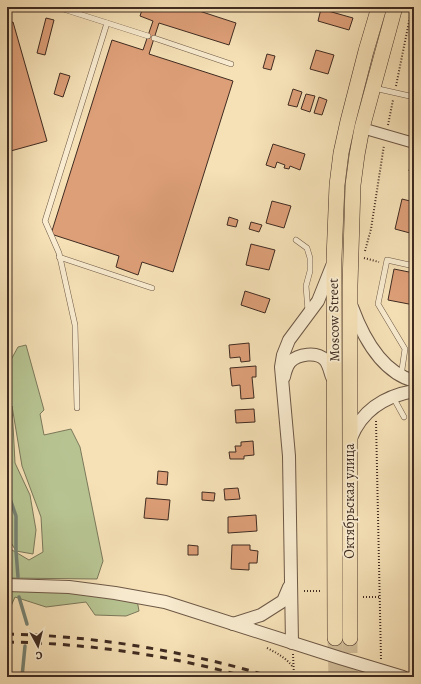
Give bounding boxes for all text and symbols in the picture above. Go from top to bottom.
street label: Moscow Street [324,278,344,362]
street label: Октябрьская улица [340,443,359,559]
north arrow [18,626,58,666]
text: С [35,648,43,663]

